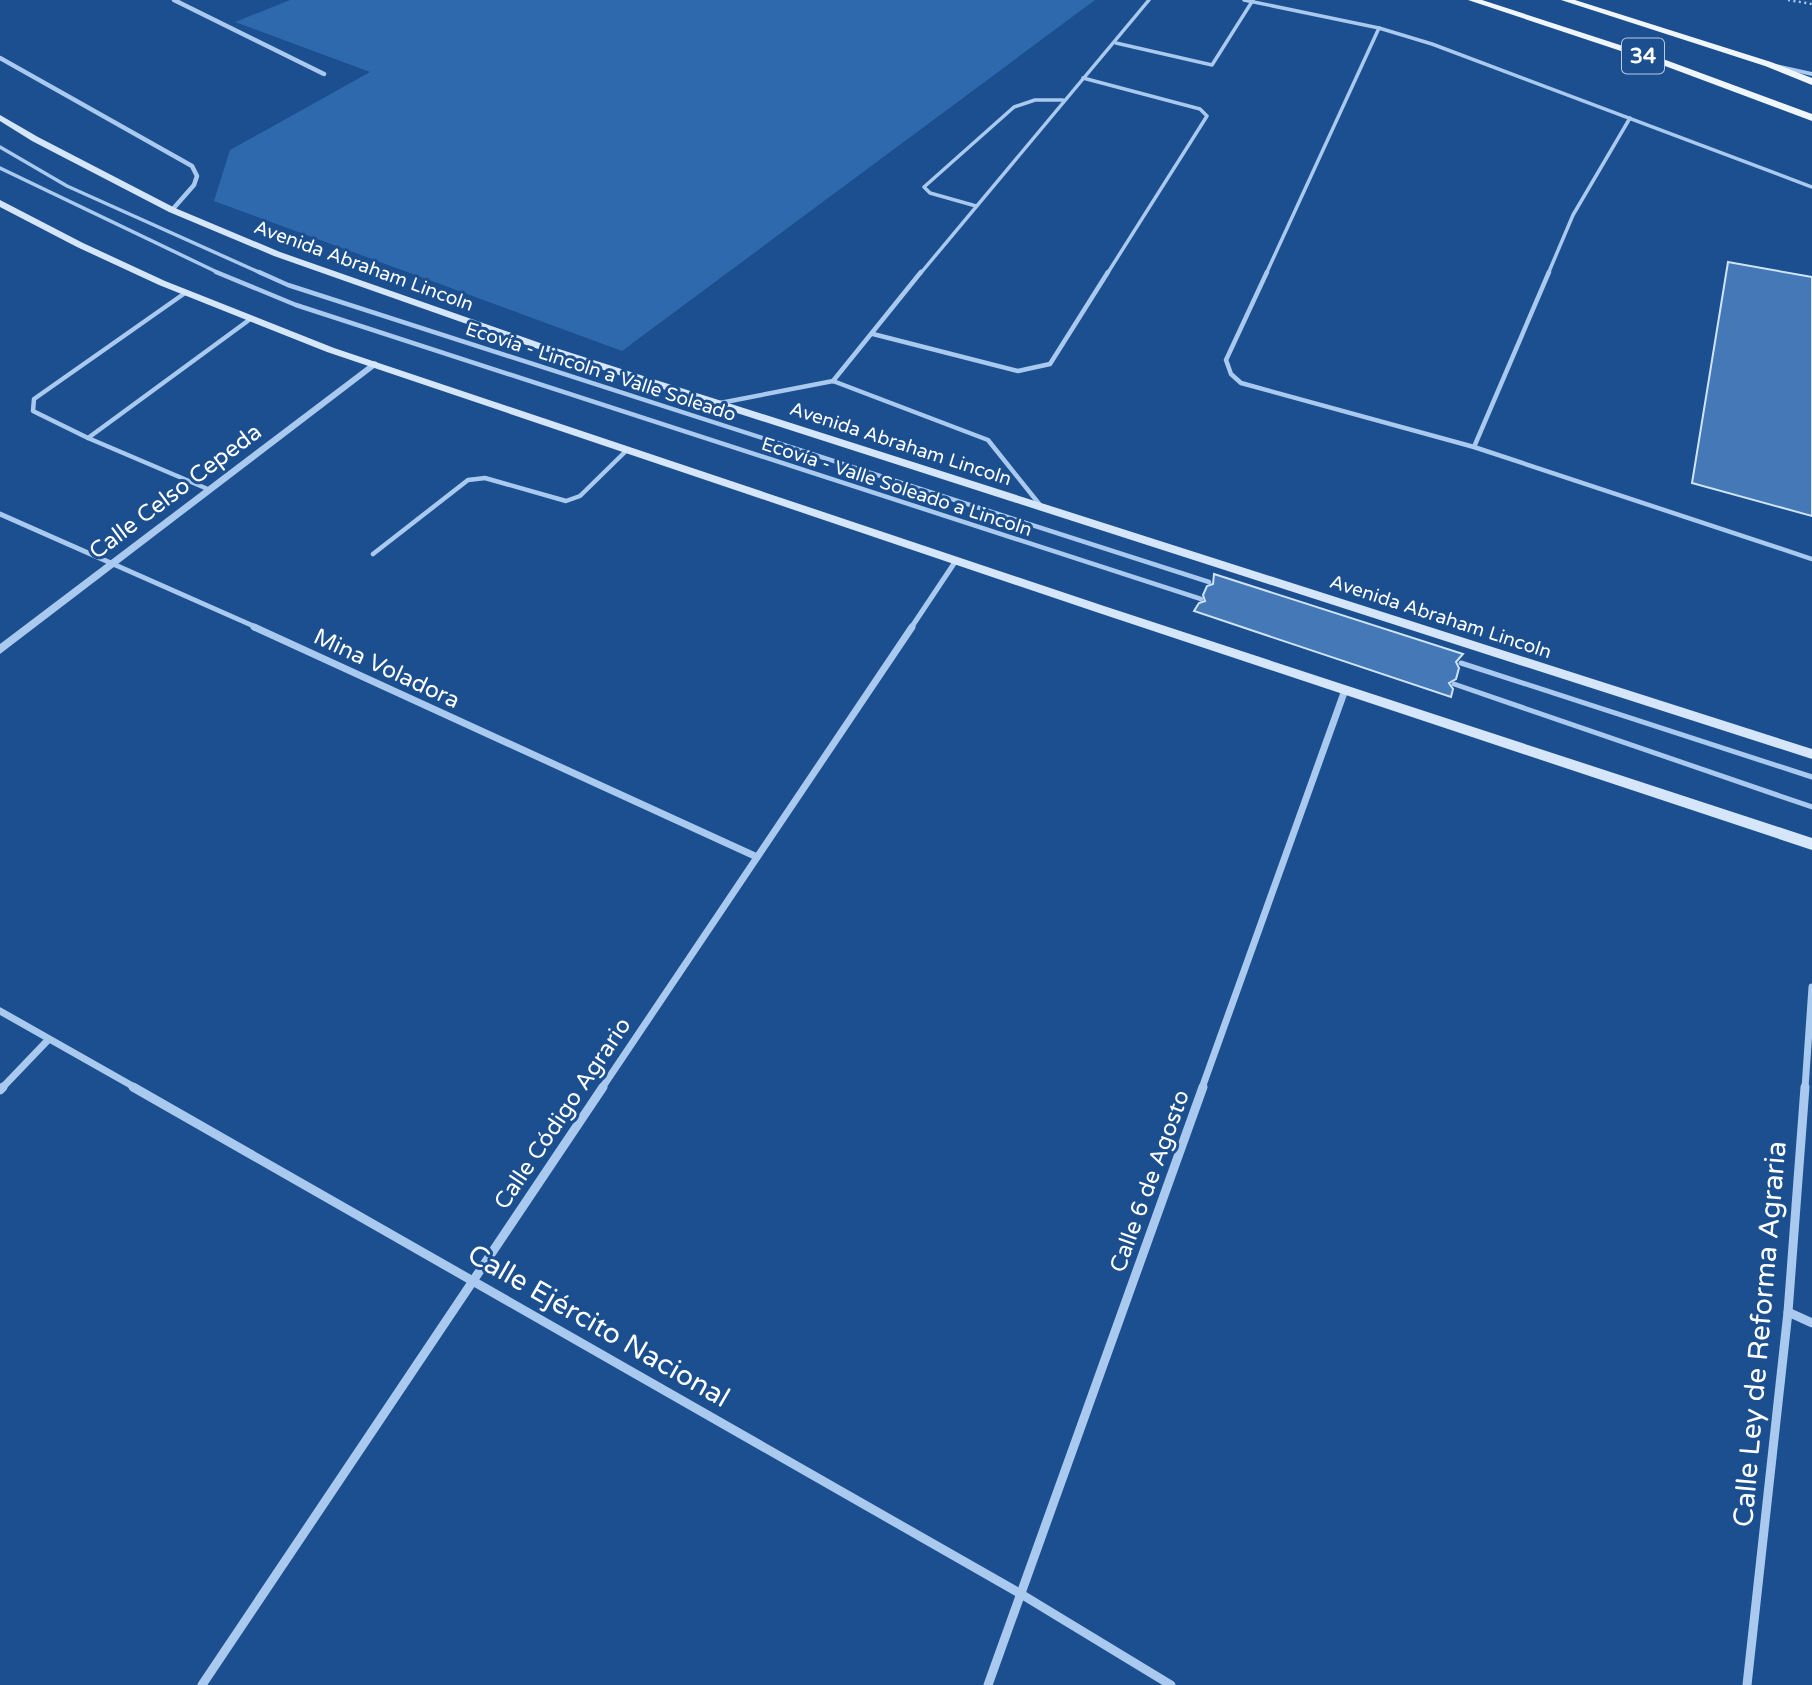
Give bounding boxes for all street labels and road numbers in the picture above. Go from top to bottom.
road number: 34 [1622,38,1664,74]
street label: Avenida Abraham Lincoln [251,216,476,316]
street label: Ecovía - Lincoln a Valle Soleado [463,318,739,426]
street label: Avenida Abraham Lincoln [787,398,1014,490]
street label: Calle Celso Cepeda [84,418,267,566]
street label: Ecovía - Valle Soleado a Lincoln [759,433,1035,541]
street label: Avenida Abraham Lincoln [1327,571,1554,663]
street label: Mina Voladora [309,623,464,715]
street label: Calle Código Agrario [488,1012,637,1215]
street label: Calle 6 de Agosto [1104,1086,1196,1276]
street label: Calle Ley de Reforma Agraria [1726,1140,1794,1529]
street label: Calle Ejército Nacional [461,1237,736,1415]

